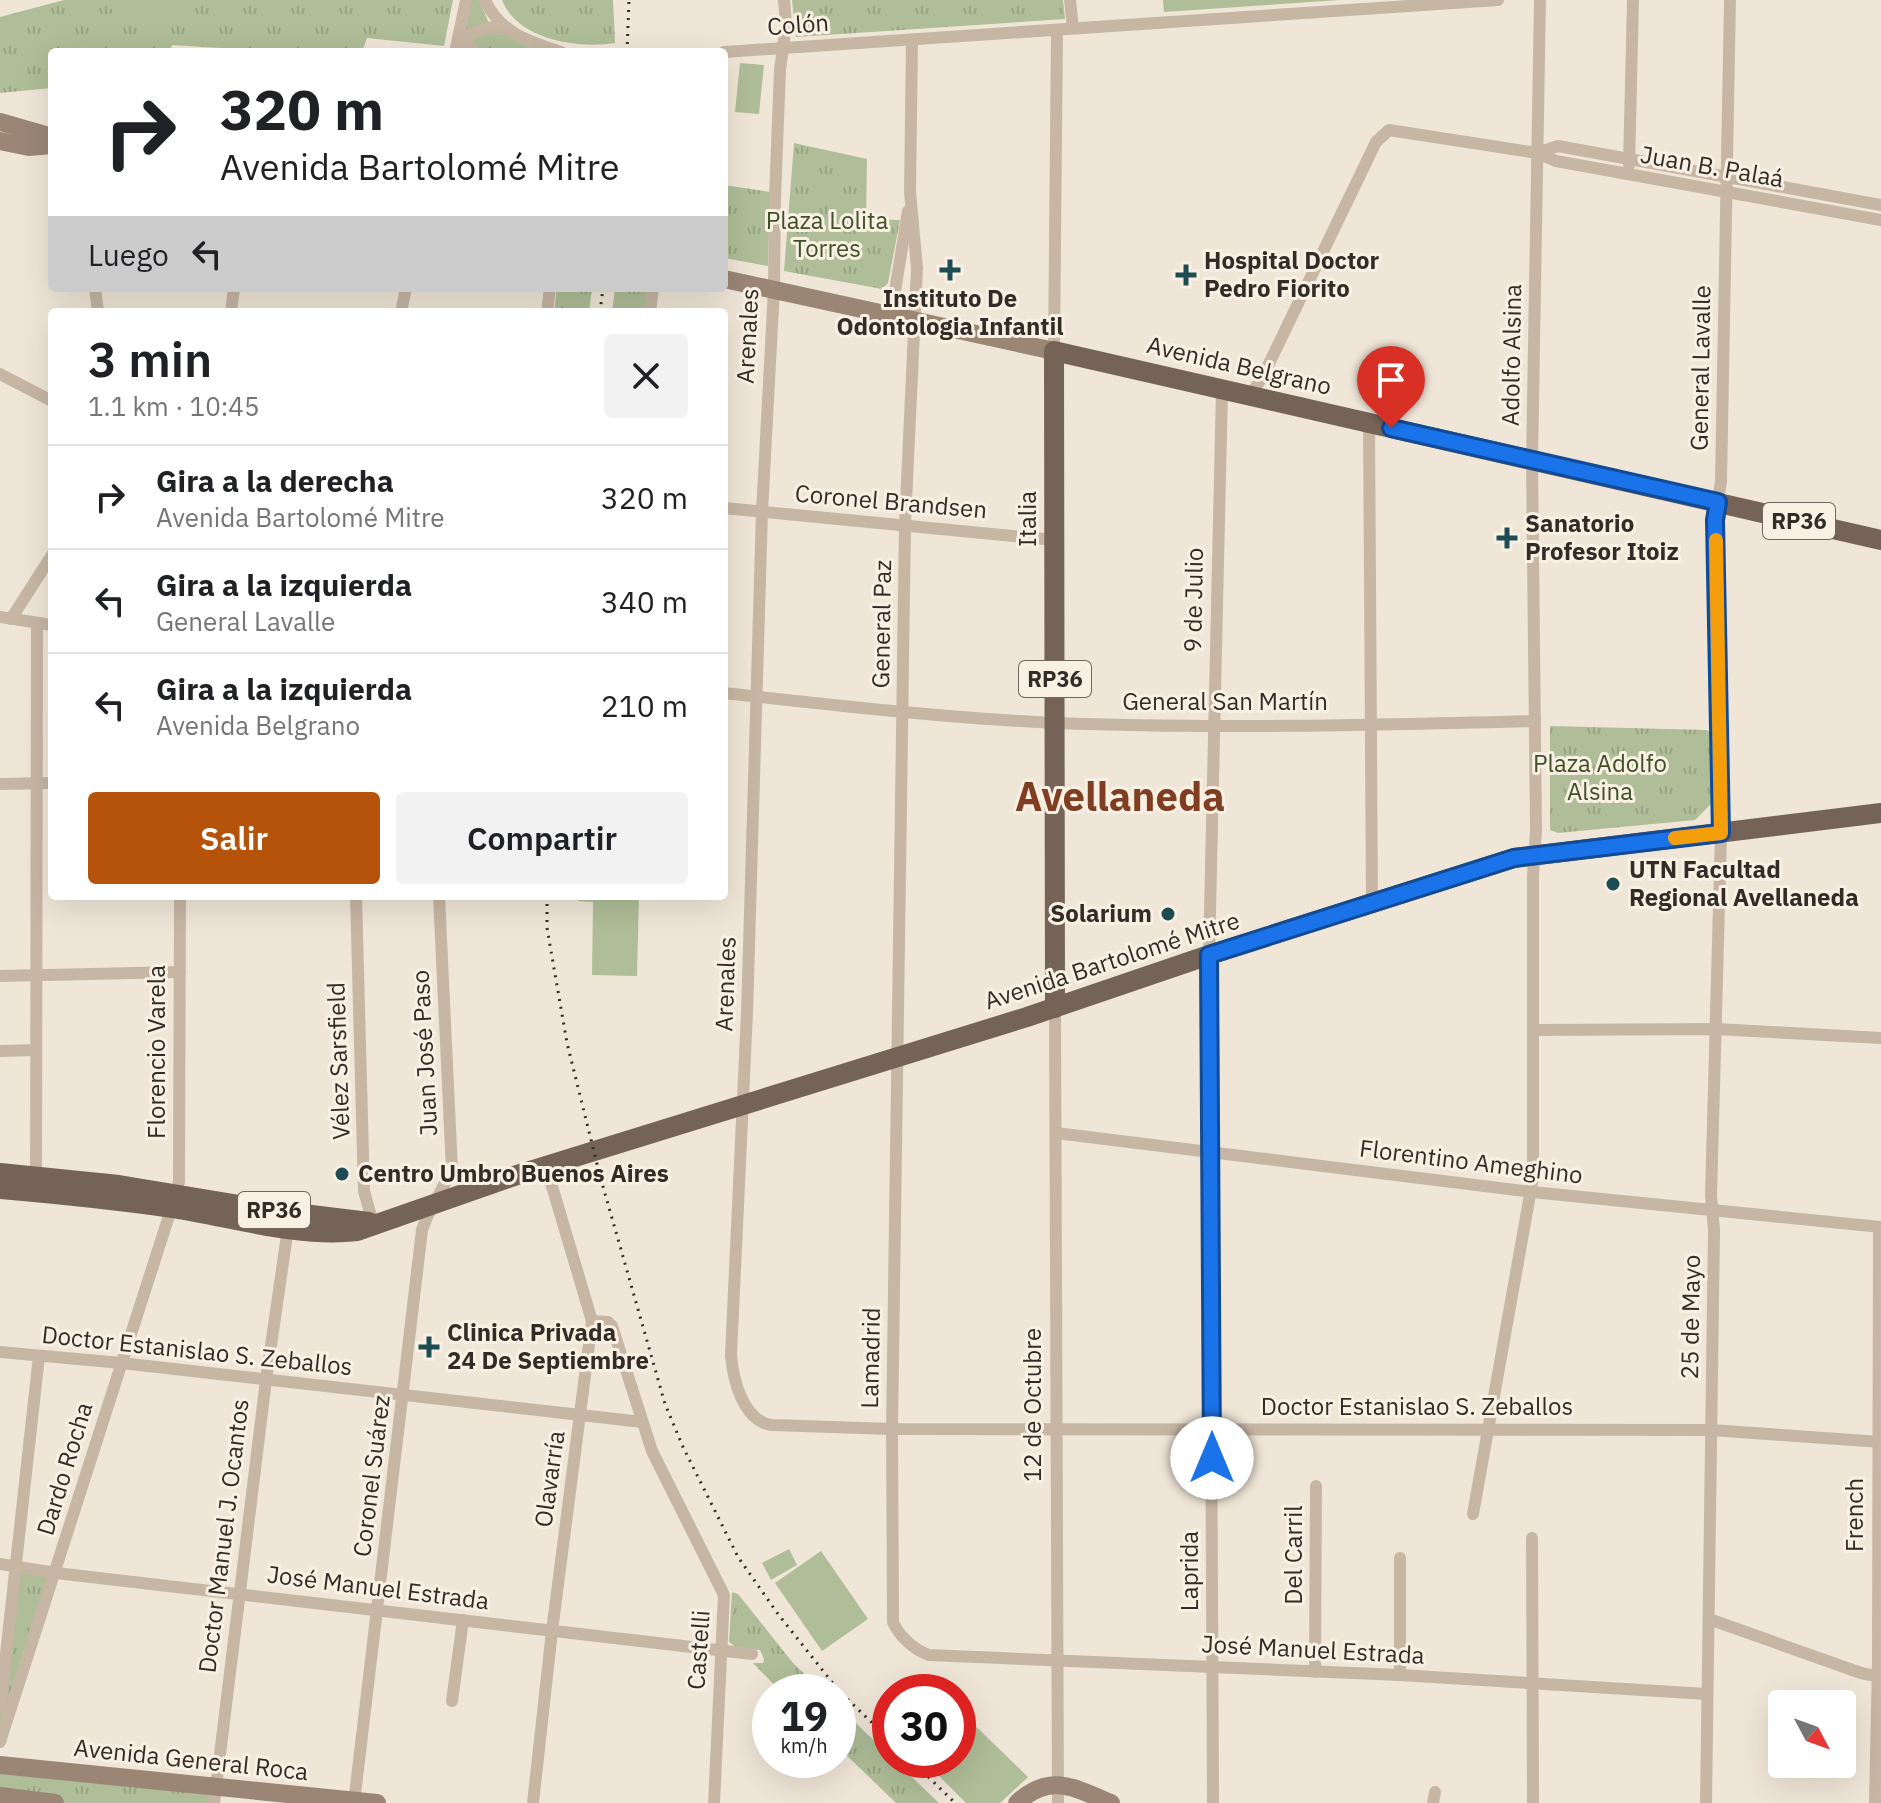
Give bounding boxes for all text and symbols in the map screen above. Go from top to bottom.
street label: Colón [766,6,830,42]
text: 320 m [220,73,384,145]
icon: right [88,80,192,184]
street label: Juan B. Palaá [1638,138,1786,194]
text: Avenida Bartolomé Mitre [220,143,620,190]
park label: Plaza Lolita Torres [766,204,888,264]
icon: left [185,232,229,276]
text: Luego [88,235,169,274]
place label: Hospital Doctor Pedro Fiorito [1204,244,1380,304]
marker: Instituto De Odontologia Infantil [939,259,961,281]
marker: Hospital Doctor Pedro Fiorito [1175,264,1197,286]
place label: Instituto De Odontologia Infantil [836,282,1064,342]
street label: Adolfo Alsina [1494,283,1528,426]
street label: General Lavalle [1683,285,1717,451]
street label: Arenales [729,288,765,384]
text: 3 min [88,328,212,390]
street label: Avenida Belgrano [1144,328,1335,402]
button: close [604,334,688,418]
pin [1357,346,1425,428]
icon: arrive [1369,358,1413,402]
text: 1.1 km · 10:45 [88,389,260,423]
text: Gira a la derecha [156,461,394,500]
icon: right [88,475,132,519]
street label: Coronel Brandsen [794,477,988,525]
text: 320 m [601,478,688,517]
street label: Italia [1011,491,1043,547]
text: Avenida Bartolomé Mitre [156,500,445,534]
road number: RP36 [1763,503,1835,539]
place label: Sanatorio Profesor Itoiz [1525,507,1679,567]
marker: Sanatorio Profesor Itoiz [1496,527,1518,549]
street label: 9 de Julio [1176,547,1210,653]
street label: General Paz [864,559,898,689]
text: Gira a la izquierda [156,565,412,604]
icon: left [88,579,132,623]
text: 340 m [601,582,688,621]
text: General Lavalle [156,604,335,638]
road number: RP36 [1019,661,1091,697]
text: Gira a la izquierda [156,669,412,708]
icon: left [88,683,132,727]
street label: General San Martín [1122,685,1328,717]
text: 210 m [601,686,688,725]
text: Avenida Belgrano [156,708,360,742]
park label: Plaza Adolfo Alsina [1533,747,1667,807]
district label: Avellaneda [1015,770,1225,822]
button: Salir [88,792,380,884]
button: Compartir [396,792,688,884]
place label: UTN Facultad Regional Avellaneda [1629,853,1859,913]
marker: UTN Facultad Regional Avellaneda [1604,875,1622,893]
place label: Solarium [1050,897,1152,929]
street label: Avenida Bartolomé Mitre [980,904,1243,1016]
marker: Solarium [1159,905,1177,923]
street label: Arenales [707,936,743,1032]
street label: Florencio Varela [140,965,172,1139]
street label: Juan José Paso [404,969,444,1137]
street label: Vélez Sarsfield [319,982,357,1140]
street label: Florentino Ameghino [1358,1131,1585,1191]
place label: Centro Umbro Buenos Aires [358,1157,669,1189]
marker: Centro Umbro Buenos Aires [333,1165,351,1183]
road number: RP36 [238,1192,310,1228]
street label: 25 de Mayo [1673,1254,1707,1380]
street label: Lamadrid [853,1307,887,1409]
place label: Clinica Privada 24 De Septiembre [447,1316,649,1376]
street label: Doctor Estanislao S. Zeballos [40,1318,354,1382]
street label: 12 de Octubre [1016,1328,1048,1482]
marker: Clinica Privada 24 De Septiembre [418,1336,440,1358]
street label: Doctor Estanislao S. Zeballos [1261,1390,1573,1422]
street label: Coronel Suárez [345,1393,397,1559]
street label: Doctor Manuel J. Ocantos [190,1397,256,1675]
street label: Dardo Rocha [29,1398,100,1539]
position arrow [1170,1416,1254,1500]
street label: Olavarría [526,1428,572,1529]
street label: French [1838,1478,1870,1552]
street label: Del Carril [1277,1505,1309,1605]
street label: Laprida [1173,1531,1205,1611]
street label: José Manuel Estrada [265,1558,491,1617]
street label: Castelli [679,1609,717,1691]
street label: José Manuel Estrada [1201,1627,1426,1671]
speed limit sign: 30 [872,1674,976,1778]
text: 19 [780,1690,828,1742]
north arrow [1768,1690,1856,1778]
map controls [1768,1690,1856,1778]
street label: Avenida General Roca [72,1731,310,1787]
text: km/h [780,1732,828,1759]

